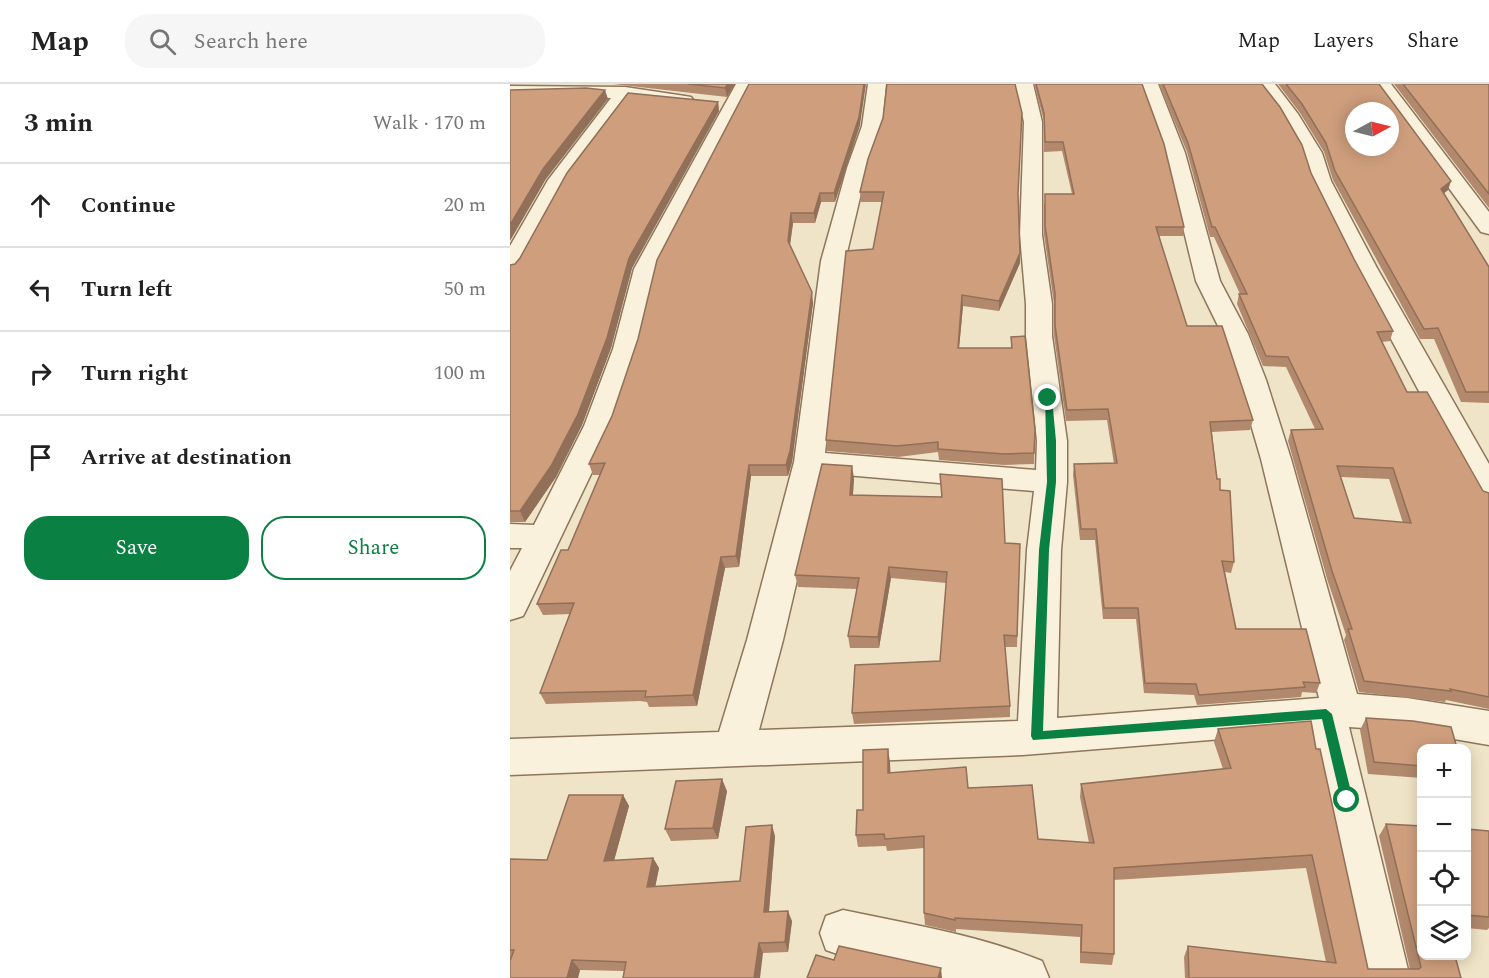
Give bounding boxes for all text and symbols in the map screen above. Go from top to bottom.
search box [125,14,545,68]
text: Map [30,20,89,63]
icon: search [146,25,179,58]
text: Search here [194,25,308,58]
text: Map [1238,25,1280,57]
text: Layers [1313,25,1374,57]
text: Share [1407,25,1459,57]
north arrow [1345,102,1399,156]
text: 3 min [24,103,93,143]
text: Walk · 170 m [373,108,486,138]
icon: ahead [24,189,57,222]
text: Continue [81,189,176,222]
text: 20 m [444,190,486,220]
icon: left [24,273,57,306]
text: Turn left [81,273,173,306]
text: 50 m [444,274,486,304]
icon: right [24,357,57,390]
text: Turn right [81,357,188,390]
text: 100 m [434,358,486,388]
route end [1034,384,1060,410]
icon: arrive [24,441,57,474]
text: Arrive at destination [81,441,292,474]
button: Save [24,516,249,580]
button: Share [261,516,486,580]
map controls [1417,744,1471,960]
button: + [1417,744,1471,798]
route start [1333,786,1359,812]
button: − [1417,798,1471,852]
button: locate [1417,852,1471,906]
button: layers [1417,906,1471,960]

